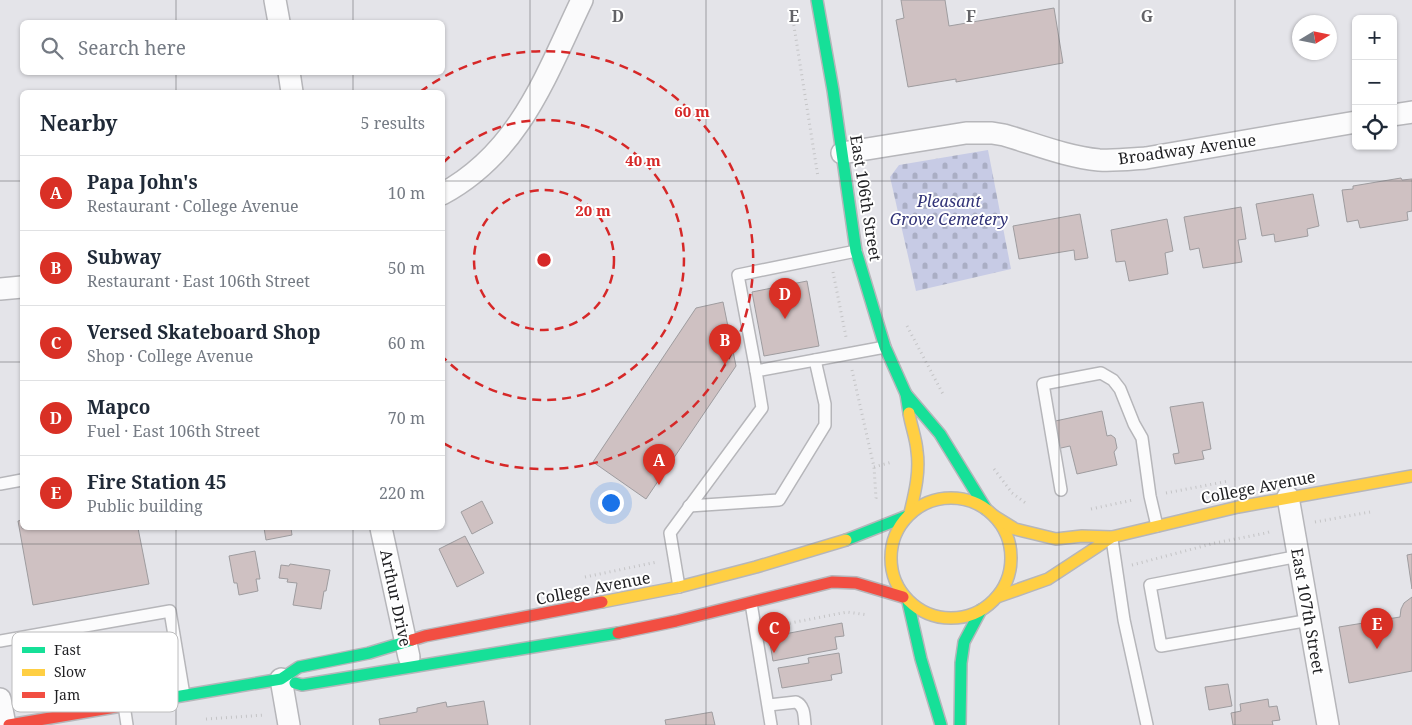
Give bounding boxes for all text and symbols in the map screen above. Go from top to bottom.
text: D [612,5,624,27]
text: E [789,5,799,27]
text: F [966,5,976,27]
text: G [1141,5,1153,27]
north arrow [1292,15,1337,60]
map controls [1352,15,1397,150]
button: + [1352,15,1397,60]
search box [20,20,445,75]
icon: search [38,34,66,62]
text: Search here [78,35,186,61]
button: − [1352,60,1397,105]
text: 60 m [674,101,710,121]
button: locate [1352,105,1397,150]
text: Nearby [40,109,118,137]
text: 5 results [361,112,425,134]
street label: Broadway Avenue [1117,128,1257,170]
street label: East 106th Street [845,133,887,263]
text: 40 m [625,150,661,170]
text: Papa John's [87,169,198,195]
text: A [50,182,62,204]
text: 10 m [388,182,425,204]
park label: Pleasant Grove Cemetery [890,190,1008,230]
text: Restaurant · College Avenue [87,195,299,217]
text: 20 m [575,200,611,220]
text: Subway [87,244,161,270]
centre of rings [535,251,553,269]
text: B [51,257,61,279]
text: 50 m [388,257,425,279]
text: Restaurant · East 106th Street [87,270,310,292]
pin: D [769,278,801,319]
text: Versed Skateboard Shop [87,319,320,345]
pin: B [709,324,741,365]
text: C [51,332,61,354]
text: 60 m [388,332,425,354]
text: Shop · College Avenue [87,345,253,367]
text: Mapco [87,394,150,420]
text: D [50,407,62,429]
text: 70 m [388,407,425,429]
text: Fuel · East 106th Street [87,420,260,442]
pin: A [643,444,675,485]
street label: College Avenue [1199,465,1317,509]
text: Fire Station 45 [87,469,226,495]
text: E [51,482,61,504]
text: 220 m [379,482,425,504]
your location [598,490,624,516]
text: Public building [87,495,203,517]
street label: East 107th Street [1286,546,1330,676]
street label: Arthur Drive [375,548,417,648]
street label: College Avenue [534,566,652,610]
pin: E [1361,608,1393,649]
pin: C [758,612,790,653]
legend [12,632,178,712]
text: Fast [54,640,81,659]
text: Slow [54,662,87,681]
text: Jam [53,685,80,704]

